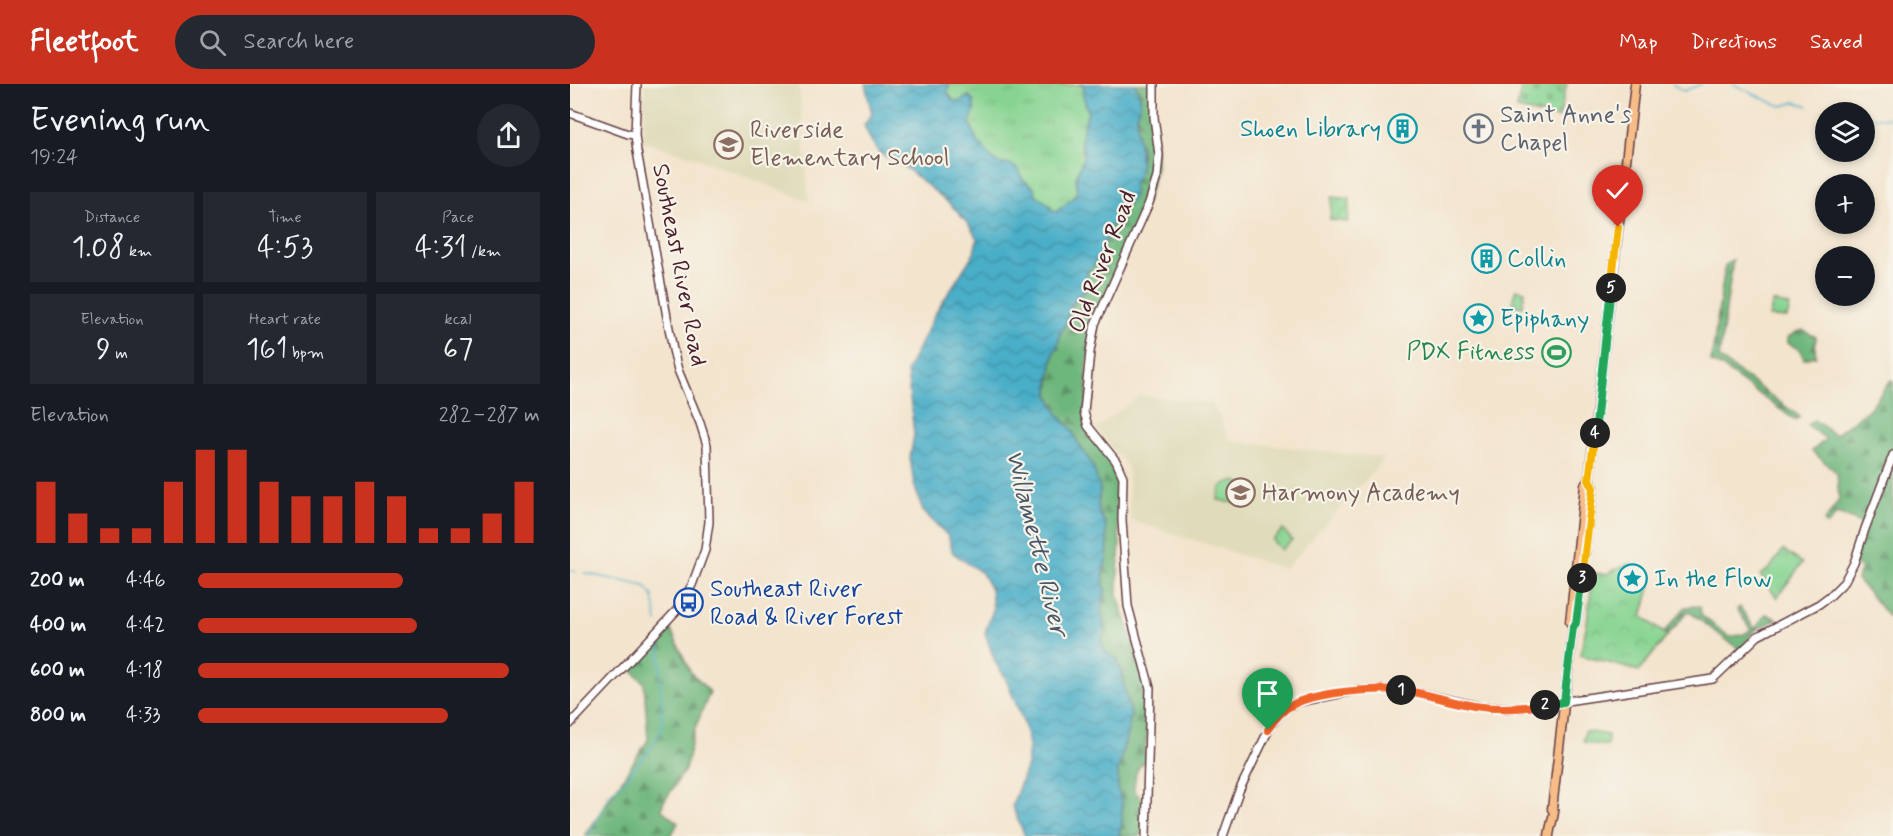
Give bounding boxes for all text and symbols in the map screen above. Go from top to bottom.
search box [175,15,595,69]
text: Fleetfoot [30,24,139,61]
icon: search [196,26,229,59]
text: Search here [244,28,354,56]
text: Map [1619,28,1658,56]
text: Directions [1691,28,1777,56]
text: Saved [1810,28,1863,56]
text: Evening run [30,99,210,143]
place label: Saint Anne's Chapel [1500,100,1632,159]
map controls [1815,102,1875,306]
button: layers [1815,102,1875,162]
button: share [477,104,540,167]
building icon: Shoen Library [1386,113,1418,145]
church icon: Saint Anne's Chapel [1463,113,1495,145]
place label: Shoen Library [1240,114,1381,145]
place label: Riverside Elementary School [750,115,949,174]
school or university icon: Riverside Elementary School [713,128,745,160]
text: 19:24 [30,144,78,171]
street label: Southeast River Road [644,161,714,369]
pin [1592,165,1643,227]
icon: check [1601,174,1634,207]
button: + [1815,174,1875,234]
street label: Old River Road [1062,186,1144,338]
text: Distance [84,207,140,228]
text: Time [268,207,302,228]
text: Pace [442,207,474,228]
text: 1.08 [72,228,125,267]
text: 4:53 [257,228,313,267]
text: 4:31 [415,228,467,267]
text: km [125,241,152,262]
text: /km [467,241,501,262]
building icon: Collin [1470,243,1502,275]
place label: Collin [1507,244,1566,275]
button: − [1815,246,1875,306]
pin: 5 [1596,273,1626,303]
text: 5 [1606,277,1616,298]
place icon: Epiphany [1463,303,1495,335]
place label: Epiphany [1500,304,1589,335]
text: Elevation [81,309,144,330]
text: Heart rate [249,309,321,330]
text: kcal [445,309,471,330]
text: 9 [96,330,111,369]
text: 161 [246,330,288,369]
text: 67 [443,330,473,369]
sports icon: PDX Fitness [1540,336,1572,368]
place label: PDX Fitness [1406,337,1535,368]
text: m [111,343,128,364]
text: bpm [288,343,324,364]
text: Elevation [30,402,109,429]
text: 282–287 m [439,402,540,429]
pin: 4 [1580,418,1610,448]
text: 4 [1590,422,1600,443]
water label: Willamette River [996,447,1076,643]
school or university icon: Harmony Academy [1225,477,1257,509]
place label: Harmony Academy [1262,478,1460,509]
pin: 3 [1567,563,1597,593]
place icon: In the Flow [1617,563,1649,595]
place label: In the Flow [1654,564,1772,595]
text: 200 m [30,567,85,594]
text: 4:46 [126,567,166,594]
text: 3 [1578,567,1586,588]
place label: Southeast River Road & River Forest [710,574,904,633]
bus stop icon: Southeast River Road & River Forest [673,587,705,619]
text: 400 m [30,612,86,639]
text: 4:42 [126,612,165,639]
text: 600 m [30,657,85,684]
text: 4:18 [126,657,163,684]
pin [1242,668,1293,730]
pin: 1 [1386,675,1416,705]
icon: arrive [1251,677,1284,710]
text: 1 [1397,679,1405,700]
pin: 2 [1530,690,1560,720]
text: 2 [1541,694,1549,715]
text: 800 m [30,702,86,729]
text: 4:33 [126,702,160,729]

